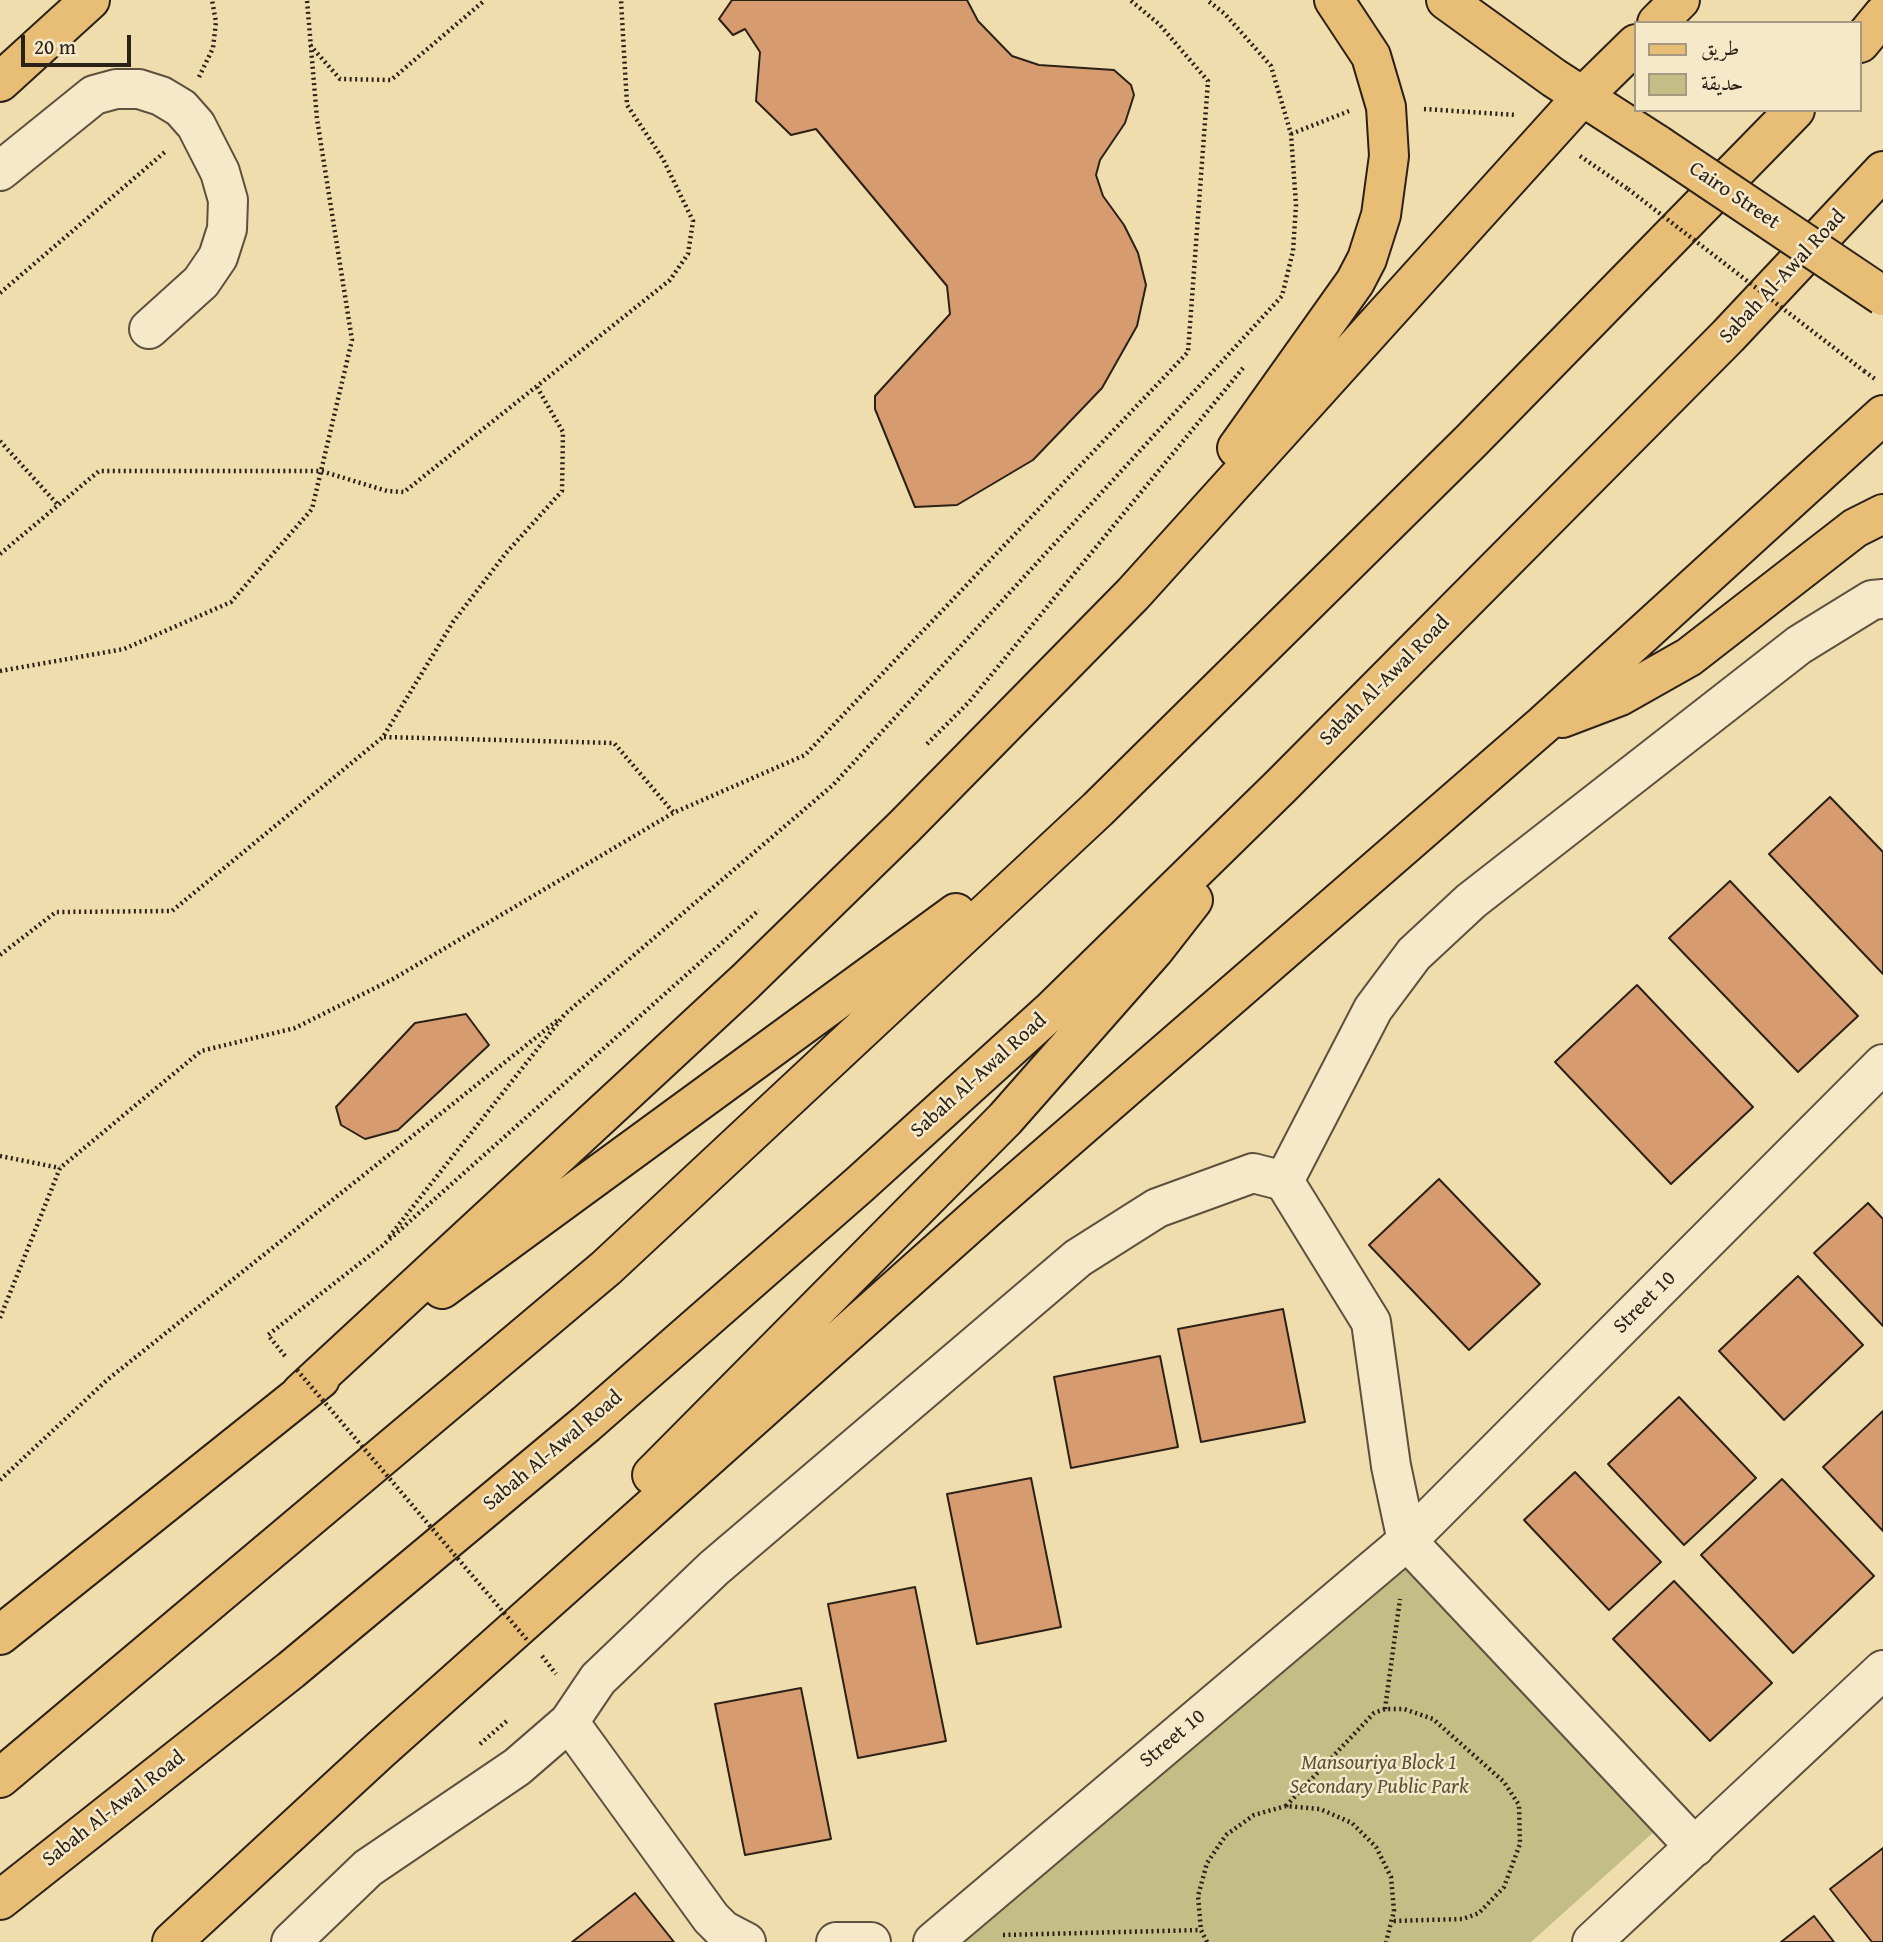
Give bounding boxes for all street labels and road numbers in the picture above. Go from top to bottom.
street label: Cairo Street [1684,156,1784,236]
street label: Sabah Al-Awal Road [1714,205,1852,349]
street label: Sabah Al-Awal Road [1315,611,1455,751]
street label: Sabah Al-Awal Road [906,1008,1052,1144]
street label: Street 10 [1609,1267,1681,1339]
street label: Sabah Al-Awal Road [478,1385,628,1517]
street label: Street 10 [1135,1704,1211,1774]
street label: Sabah Al-Awal Road [38,1745,190,1873]

